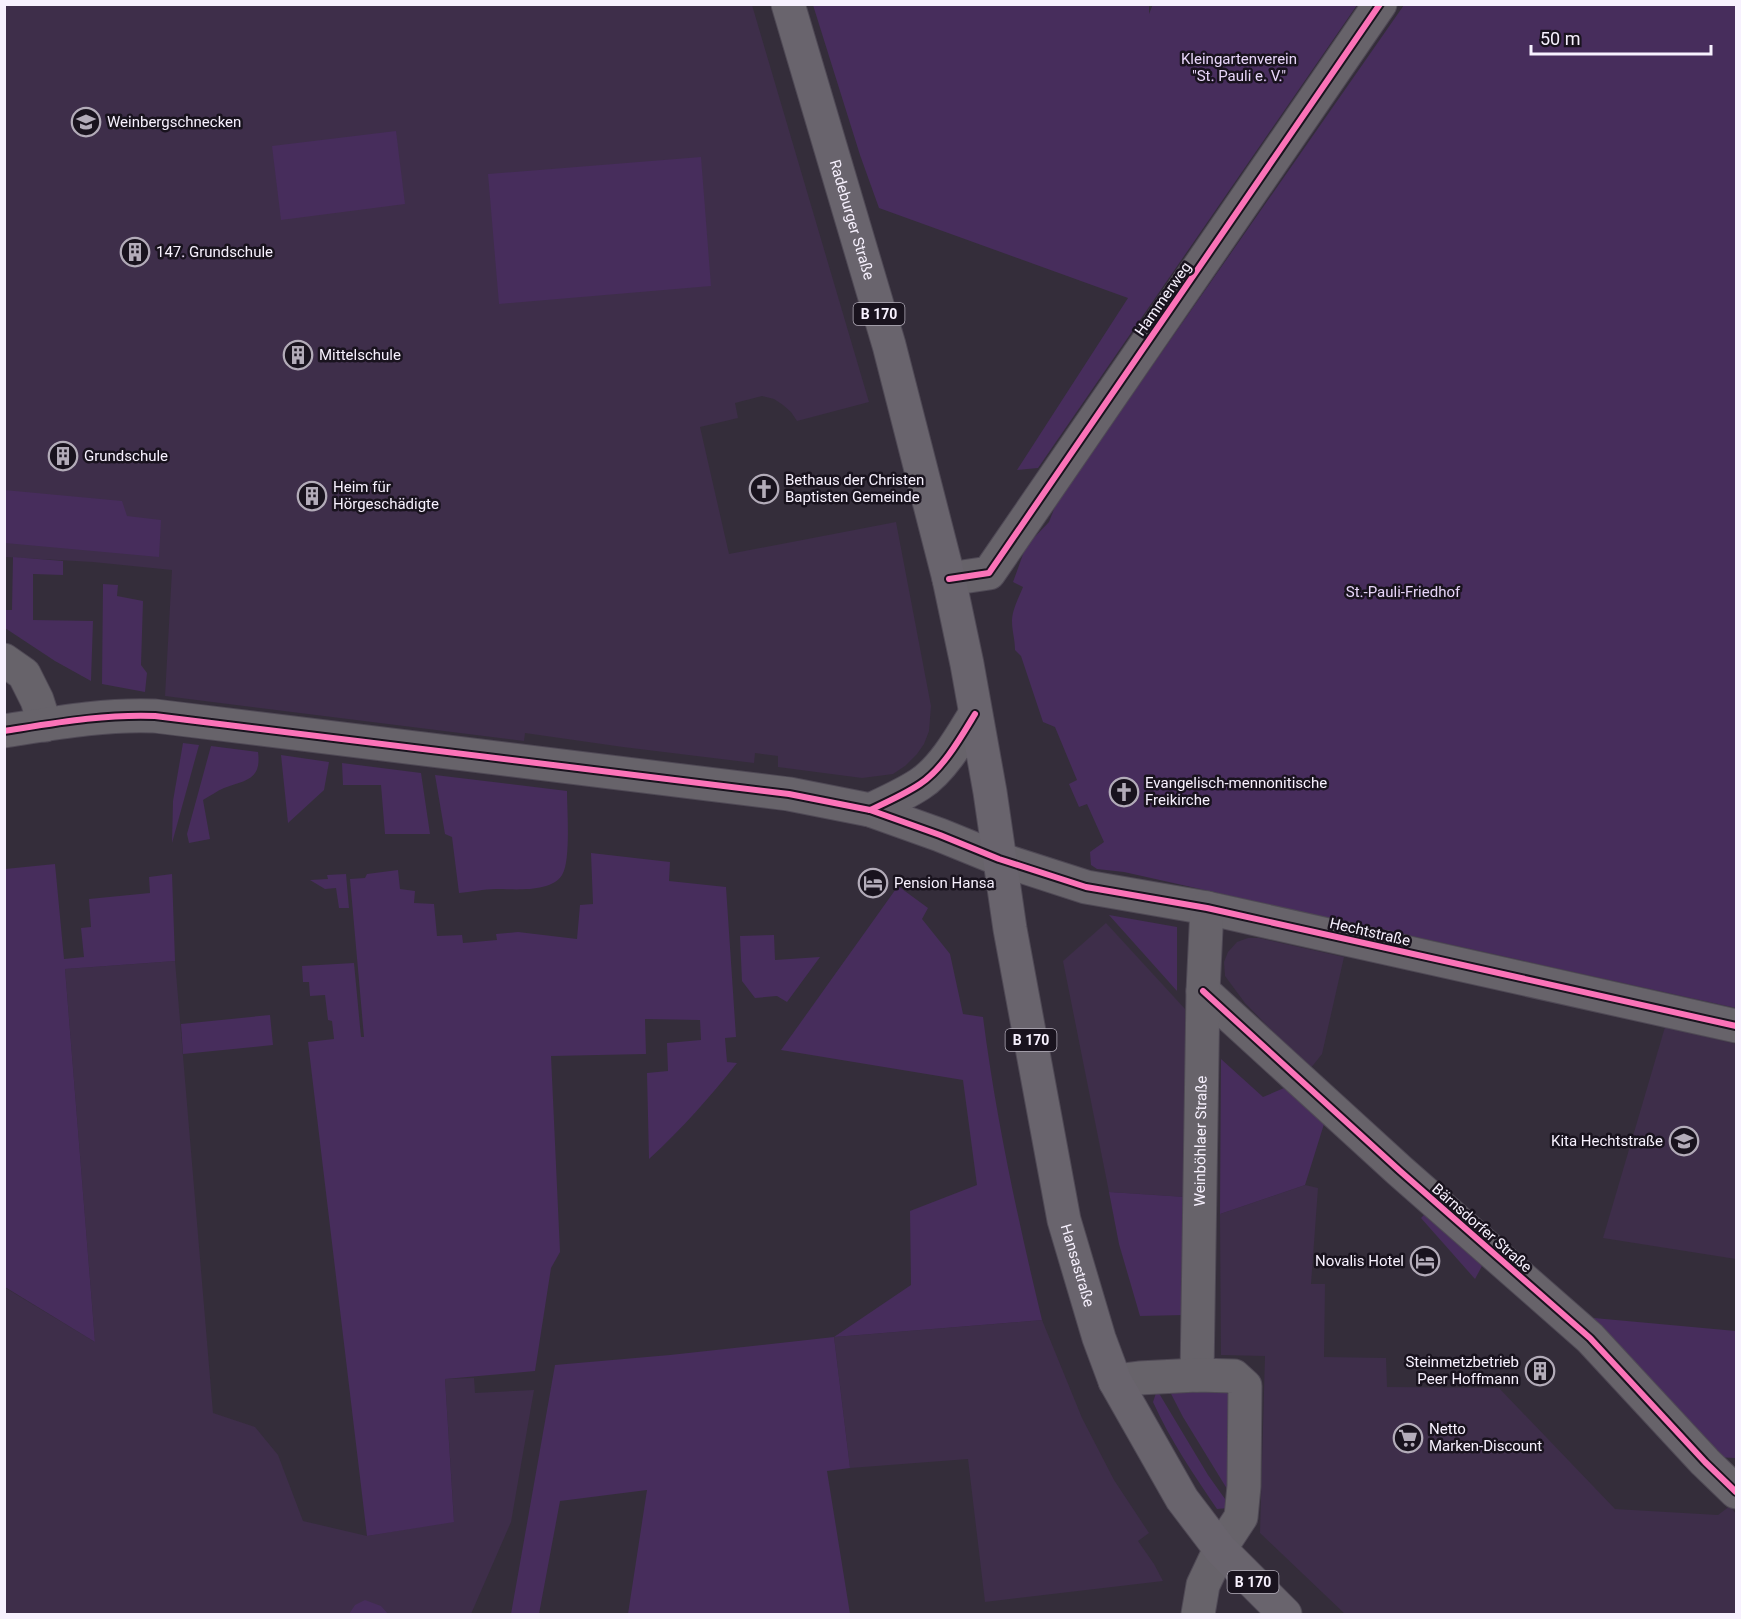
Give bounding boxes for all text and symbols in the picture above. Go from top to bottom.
scale bar [1531,18,1711,56]
text: 50 m [1540,28,1580,49]
park label: Kleingartenverein "St. Pauli e. V." [1181,50,1297,85]
school or university icon: Weinbergschnecken [70,106,102,138]
place label: Weinbergschnecken [107,113,241,131]
street label: Radeburger Straße [826,158,878,282]
building icon: 147. Grundschule [119,236,151,268]
place label: 147. Grundschule [156,243,273,261]
street label: Hammerweg [1131,259,1195,339]
road number: B 170 [854,303,904,325]
building icon: Mittelschule [282,339,314,371]
place label: Mittelschule [319,346,401,364]
building icon: Grundschule [47,440,79,472]
place label: Grundschule [84,447,168,465]
place label: Bethaus der Christen Baptisten Gemeinde [785,471,924,506]
church icon: Bethaus der Christen Baptisten Gemeinde [748,473,780,505]
place label: Heim für Hörgeschädigte [333,478,439,513]
building icon: Heim für Hörgeschädigte [296,480,328,512]
park label: St.-Pauli-Friedhof [1346,583,1461,601]
place label: Evangelisch-mennonitische Freikirche [1145,774,1327,809]
church icon: Evangelisch-mennonitische Freikirche [1108,776,1140,808]
hotel icon: Pension Hansa [857,867,889,899]
place label: Pension Hansa [894,874,995,892]
street label: Hechtstraße [1328,914,1412,950]
road number: B 170 [1006,1029,1056,1051]
street label: Weinböhlaer Straße [1191,1076,1211,1206]
school or university icon: Kita Hechtstraße [1668,1125,1700,1157]
place label: Kita Hechtstraße [1551,1132,1663,1150]
street label: Bärnsdorfer Straße [1428,1180,1536,1276]
street label: Hansastraße [1057,1222,1098,1309]
hotel icon: Novalis Hotel [1409,1245,1441,1277]
place label: Novalis Hotel [1315,1252,1404,1270]
place label: Steinmetzbetrieb Peer Hoffmann [1405,1353,1519,1388]
building icon: Steinmetzbetrieb Peer Hoffmann [1524,1355,1556,1387]
place label: Netto Marken-Discount [1429,1420,1542,1455]
supermarket icon: Netto Marken-Discount [1392,1422,1424,1454]
road number: B 170 [1228,1571,1278,1593]

